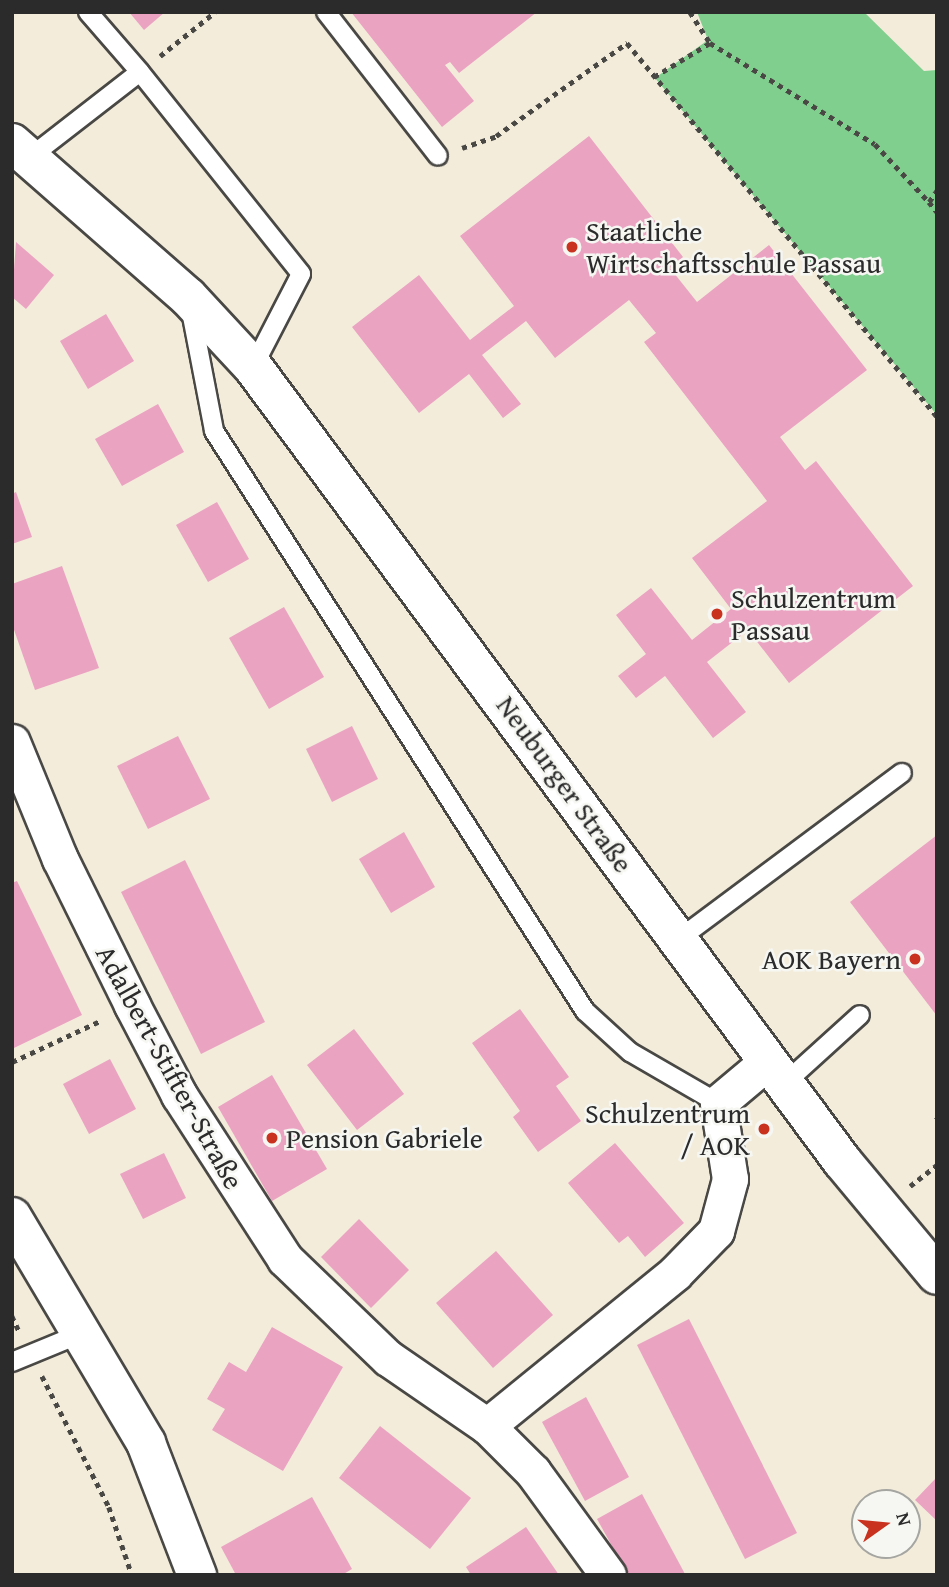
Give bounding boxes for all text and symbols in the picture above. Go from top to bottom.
place label: Staatliche Wirtschaftsschule Passau [586,214,881,280]
marker: Staatliche Wirtschaftsschule Passau [564,239,580,255]
place label: Schulzentrum Passau [731,581,896,647]
marker: Schulzentrum Passau [709,606,725,622]
street label: Neuburger Straße [490,689,640,879]
street label: Adalbert-Stifter-Straße [89,939,251,1195]
place label: AOK Bayern [762,942,901,976]
marker: AOK Bayern [907,951,923,967]
place label: Schulzentrum / AOK [585,1096,750,1162]
place label: Pension Gabriele [286,1121,483,1155]
marker: Schulzentrum / AOK [756,1121,772,1137]
marker: Pension Gabriele [264,1130,280,1146]
north arrow [851,1489,921,1559]
text: N [889,1509,920,1529]

